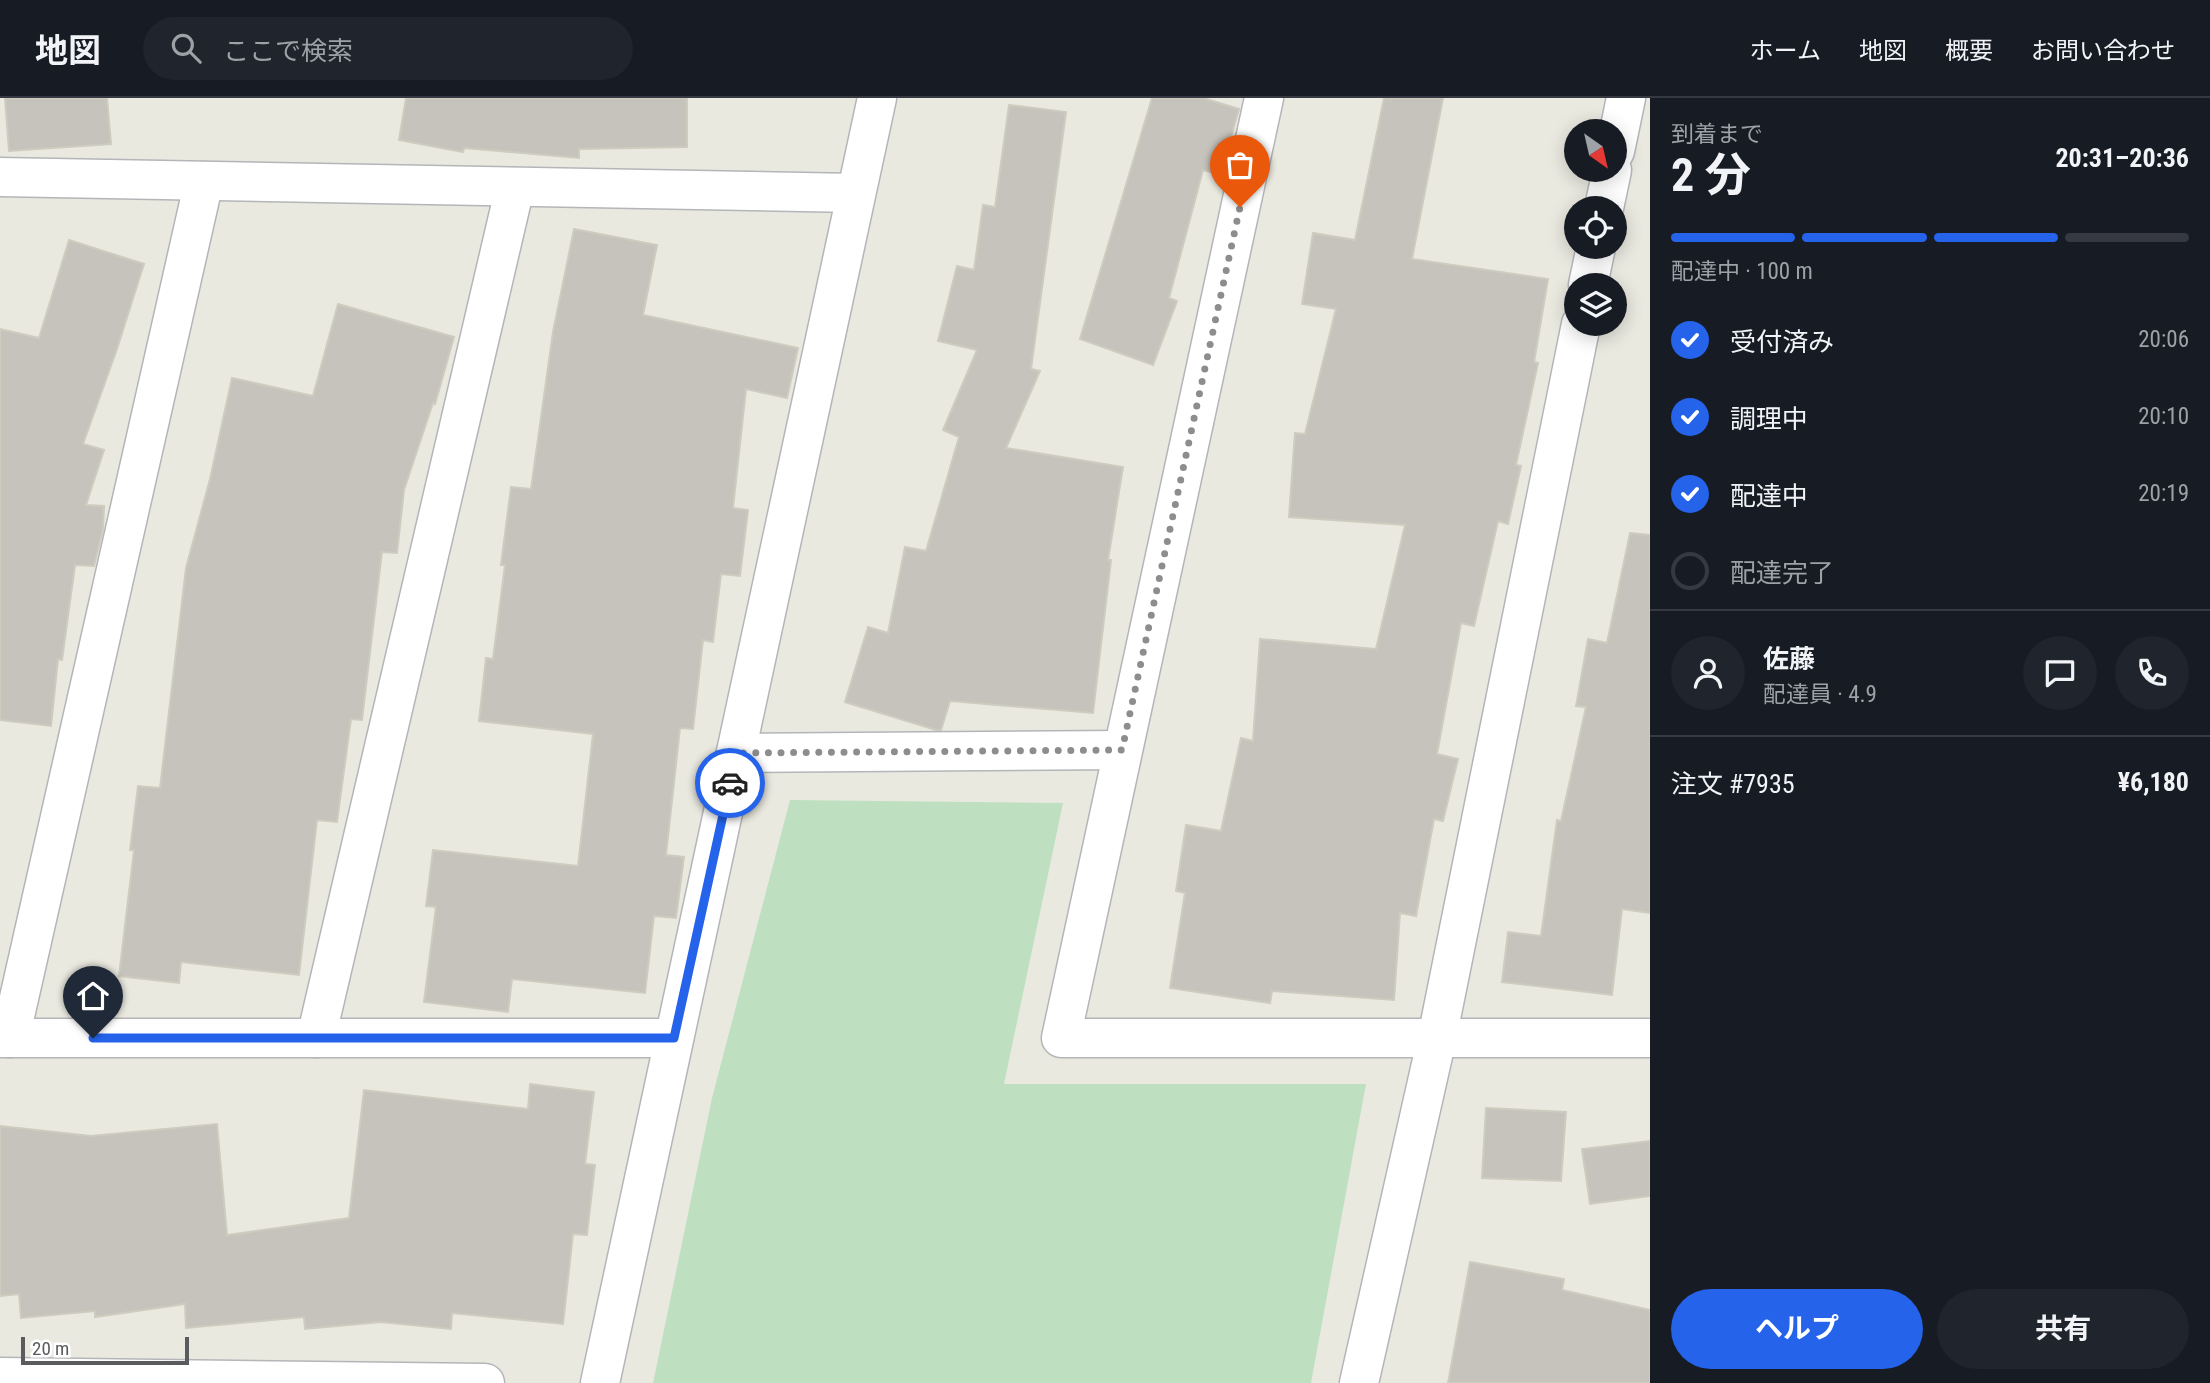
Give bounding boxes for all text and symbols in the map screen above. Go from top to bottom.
search box [143,17,633,80]
icon: search [167,29,205,67]
text: 地図 [35,31,101,70]
text: ここで検索 [223,36,353,66]
text: ホーム [1750,37,1821,65]
text: 地図 [1859,37,1907,65]
text: 概要 [1945,37,1993,65]
text: お問い合わせ [2031,37,2175,65]
north arrow [1564,119,1628,182]
map controls [1564,119,1627,336]
text: 到着まで [1671,121,1763,148]
pin [1210,135,1270,207]
text: 20:31–20:36 [2055,143,2189,173]
icon: bag [1221,146,1259,184]
text: 2 分 [1671,148,1751,202]
button: locate [1564,196,1627,259]
text: 配達中 · 100 m [1671,258,1813,285]
button: layers [1564,273,1627,336]
icon: check [1671,321,1709,359]
text: 20:06 [2138,326,2189,353]
text: 受付済み [1730,327,1834,357]
icon: check [1671,398,1709,436]
text: 20:10 [2138,403,2189,430]
text: 調理中 [1730,404,1808,434]
icon: check [1671,475,1709,513]
text: 20:19 [2138,480,2189,507]
text: 配達中 [1730,481,1808,511]
text: 配達完了 [1730,558,1834,588]
button: person [1671,636,1745,710]
button: chat [2023,636,2097,710]
button: phone [2115,636,2189,710]
text: 佐藤 [1763,644,1815,674]
text: 配達員 · 4.9 [1763,681,1877,708]
courier [695,748,765,818]
icon: car [711,764,749,802]
text: ¥6,180 [2118,767,2189,797]
text: 注文 #7935 [1671,769,1795,799]
pin [63,966,123,1038]
icon: home [74,977,112,1015]
button: ヘルプ [1671,1289,1923,1369]
button: 共有 [1937,1289,2189,1369]
scale bar [21,1334,189,1366]
text: 20 m [32,1337,69,1360]

